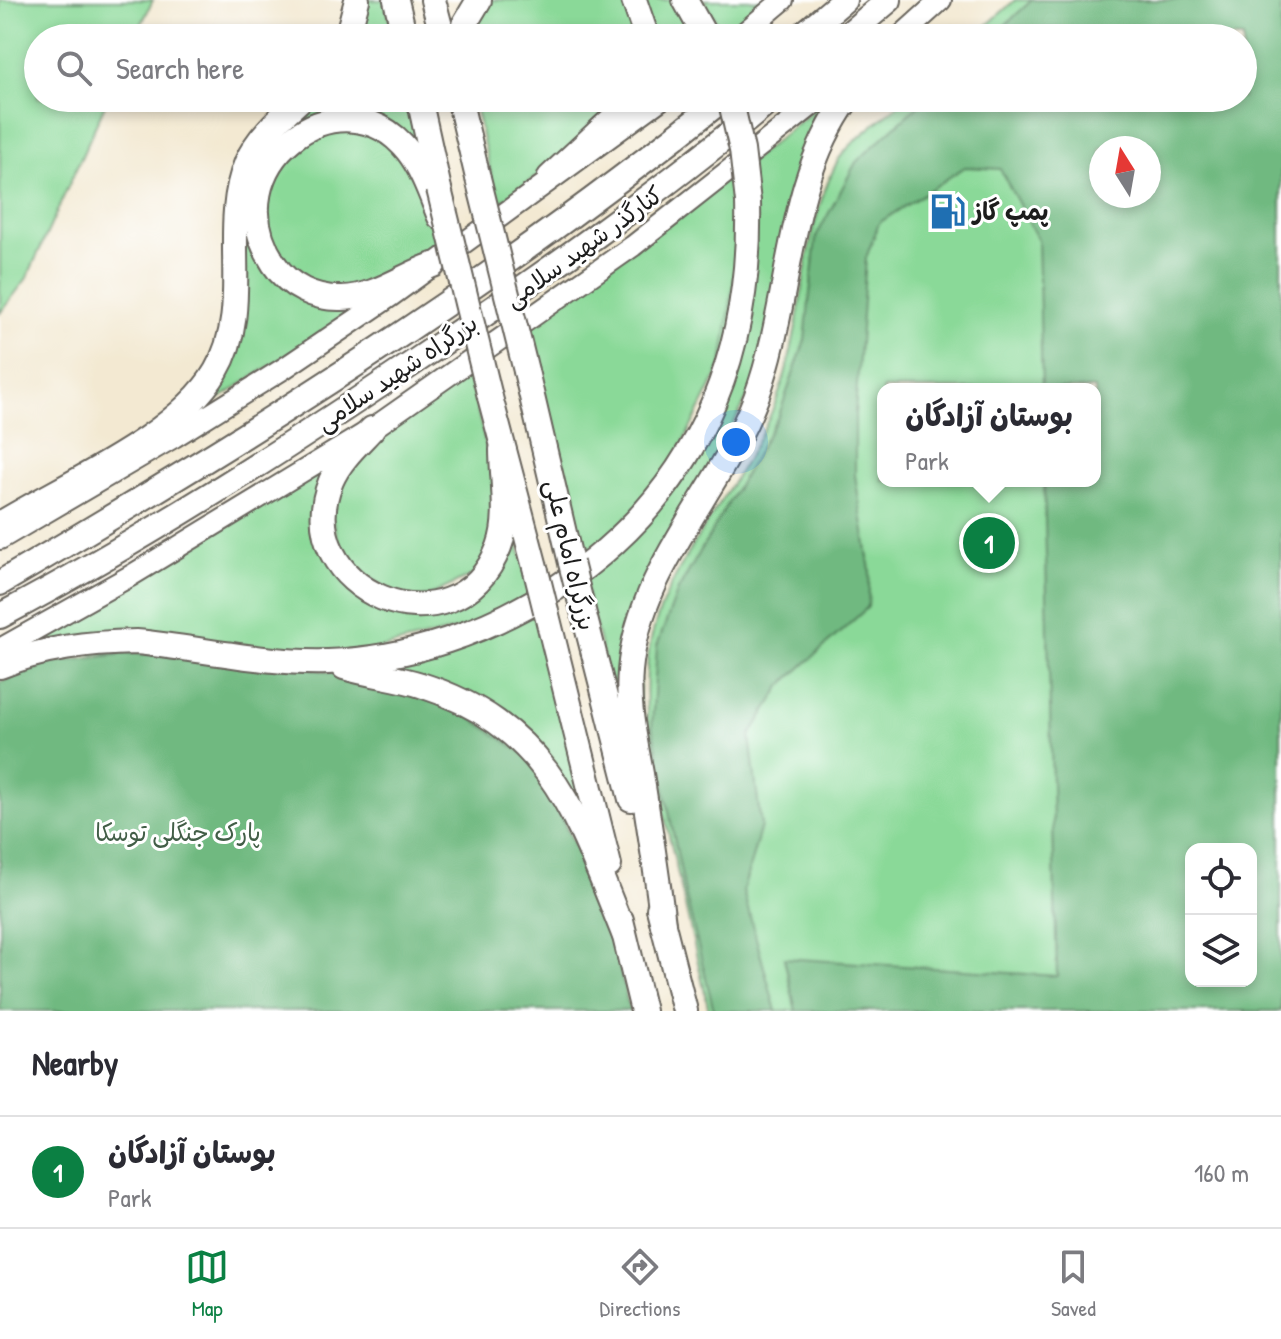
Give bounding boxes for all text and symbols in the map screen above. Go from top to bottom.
search box [24,24,1257,112]
icon: search [52,46,96,90]
text: Search here [116,48,244,88]
north arrow [1089,136,1161,208]
street label: کنارگذر شهید سلامی [498,178,669,314]
fuel station icon: پمپ گاز [928,193,966,231]
place label: پمپ گاز [971,195,1048,227]
street label: بزرگراه شهید سلامی [309,306,483,438]
popup [877,383,1101,487]
text: بوستان آزادگان [905,395,1073,435]
your location [716,422,756,462]
text: Park [905,443,949,478]
street label: بزرگراه امام علی [535,476,604,634]
pin: 1 [963,513,1015,573]
park label: پارک جنگلی توسکا [95,816,261,848]
map controls [1185,843,1257,987]
button: locate [1185,843,1257,915]
button: layers [1185,915,1257,987]
text: Nearby [32,1040,118,1086]
text: بوستان آزادگان [108,1132,276,1172]
text: 1 [53,1155,63,1190]
text: 160 m [1194,1155,1249,1190]
text: Park [108,1180,152,1215]
tab: Map [185,1245,229,1323]
tab: Directions [600,1245,681,1323]
tab: Saved [1051,1245,1096,1323]

